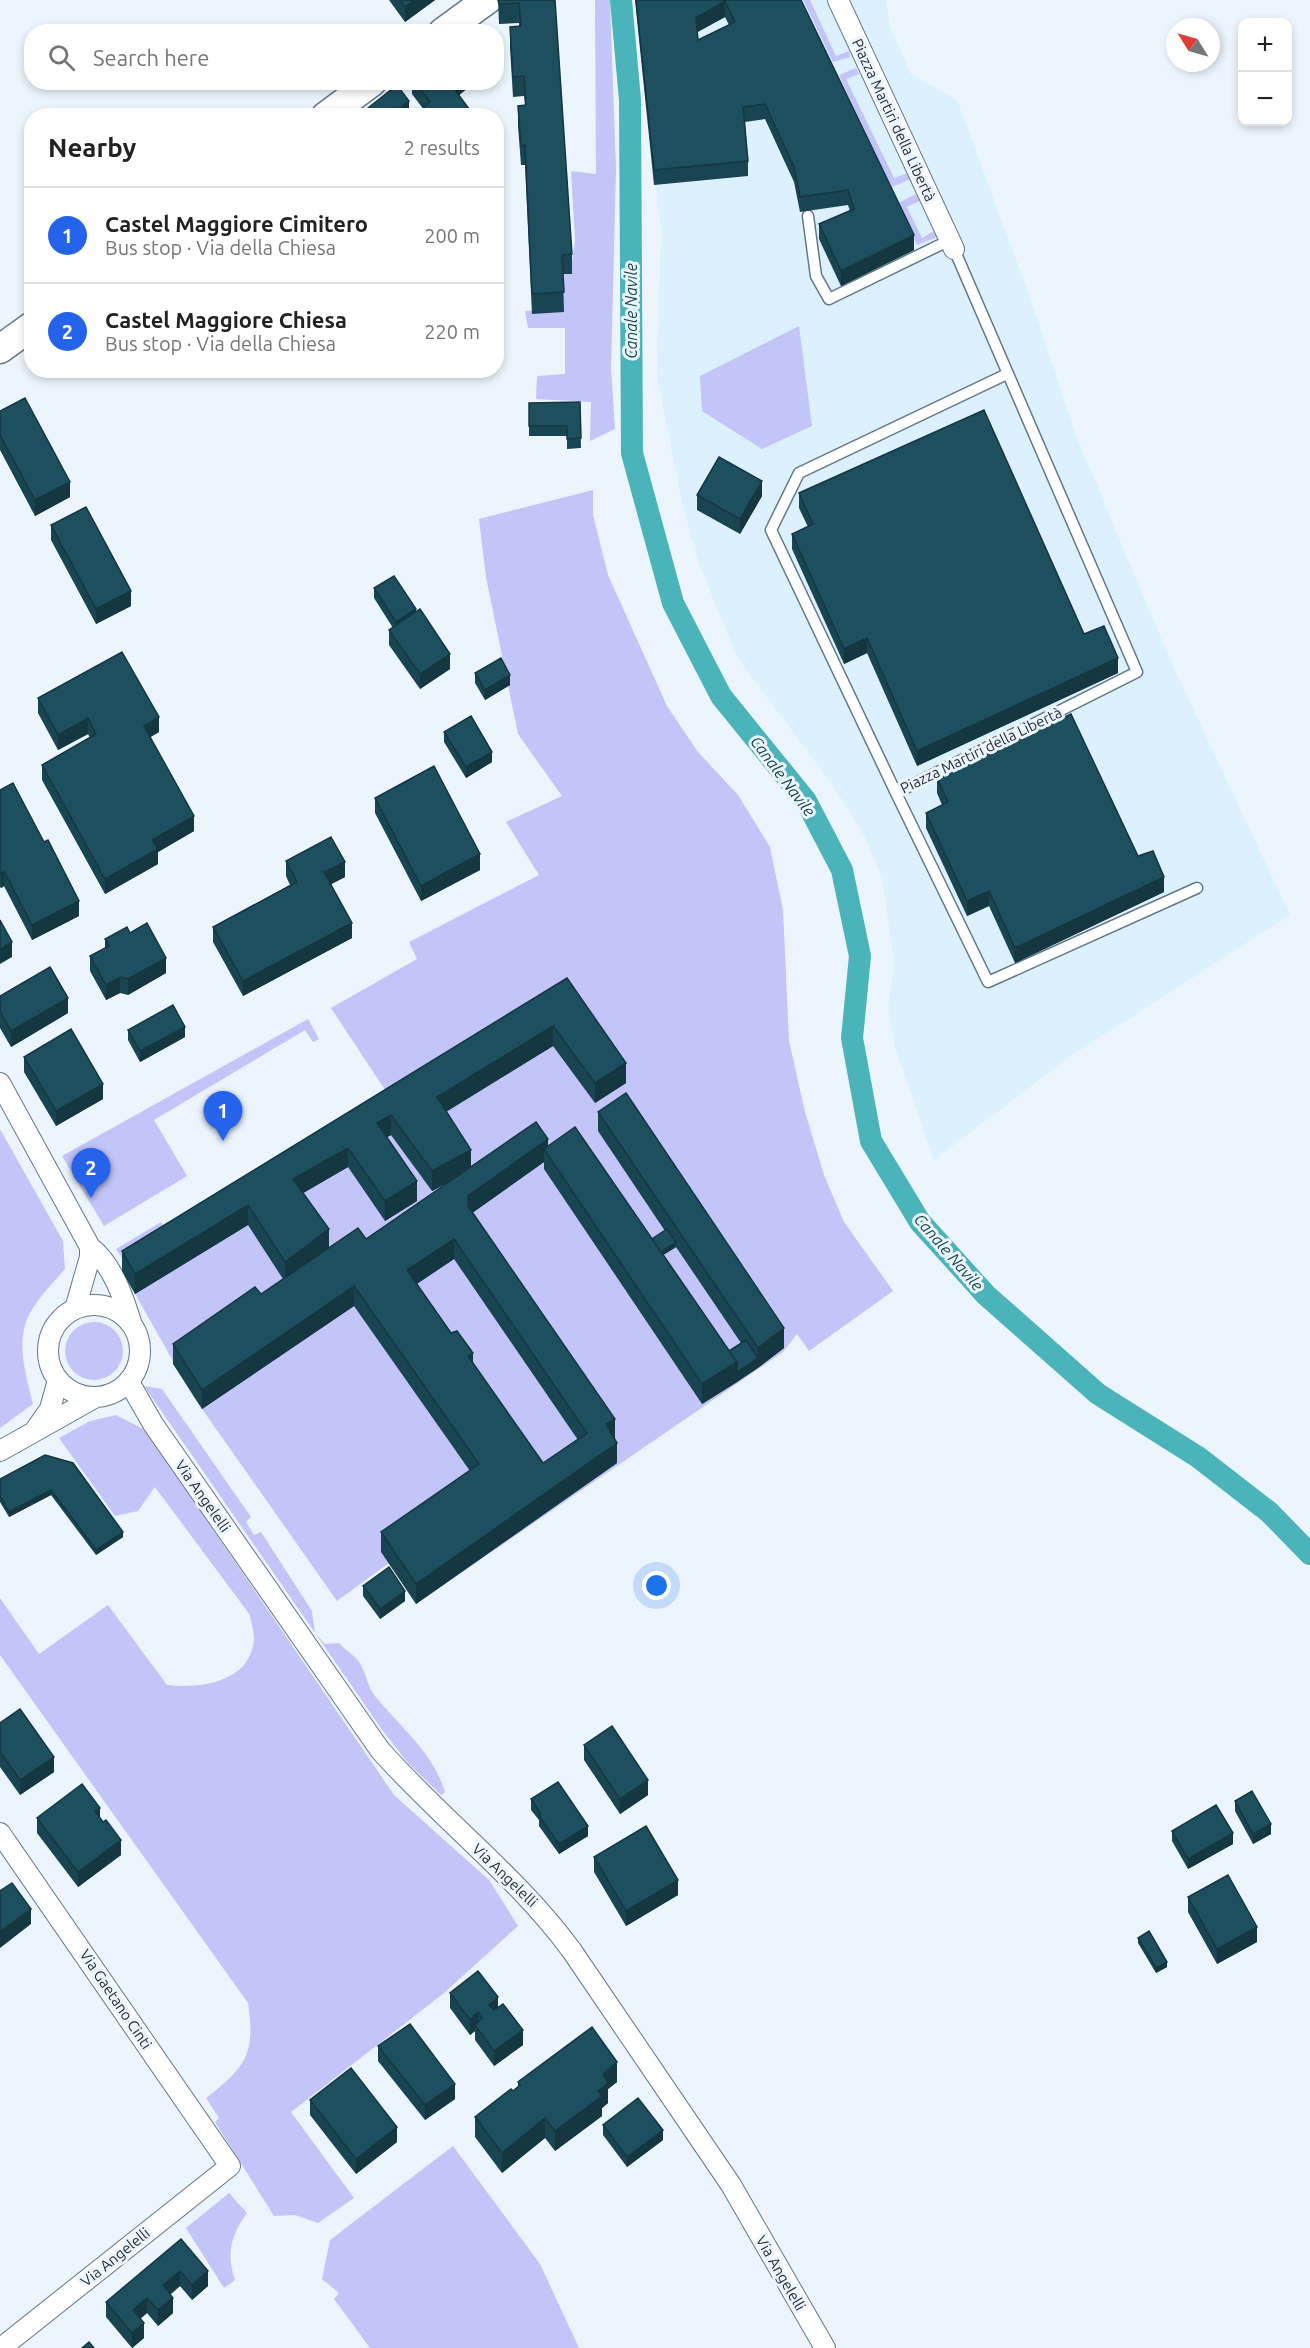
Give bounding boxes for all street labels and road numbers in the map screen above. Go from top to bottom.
street label: Piazza Martiri della Libertà [849,36,939,204]
street label: Piazza Martiri della Libertà [897,703,1065,797]
street label: Via Angelelli [172,1457,234,1535]
street label: Via Angelelli [469,1840,541,1910]
street label: Via Gaetano Cinti [77,1946,155,2052]
street label: Via Angelelli [77,2224,153,2290]
street label: Via Angelelli [753,2232,809,2314]

